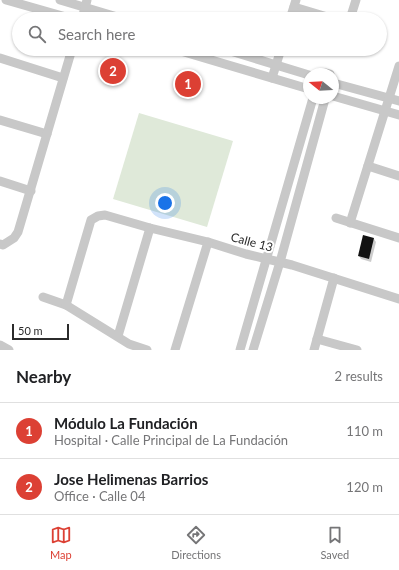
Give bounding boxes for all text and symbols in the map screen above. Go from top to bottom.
search box [12,12,387,56]
icon: search [26,23,48,45]
text: Search here [58,25,135,43]
pin: 2 [100,56,126,86]
north arrow [303,68,339,104]
pin: 1 [175,69,201,99]
your location [155,193,175,213]
street label: Calle 13 [229,229,275,255]
scale bar [12,322,69,341]
text: 50 m [18,324,43,337]
text: Nearby [16,366,71,387]
text: 2 results [335,368,383,384]
text: Módulo La Fundación [54,414,198,432]
text: 1 [25,423,33,439]
text: 110 m [346,423,383,439]
text: Hospital · Calle Principal de La Fundación [54,432,288,448]
text: Jose Helimenas Barrios [54,470,208,488]
text: 2 [25,479,33,495]
text: 120 m [346,479,383,495]
text: Office · Calle 04 [54,488,145,504]
tab: Map [50,524,72,561]
tab: Directions [171,524,221,561]
tab: Saved [320,524,349,561]

